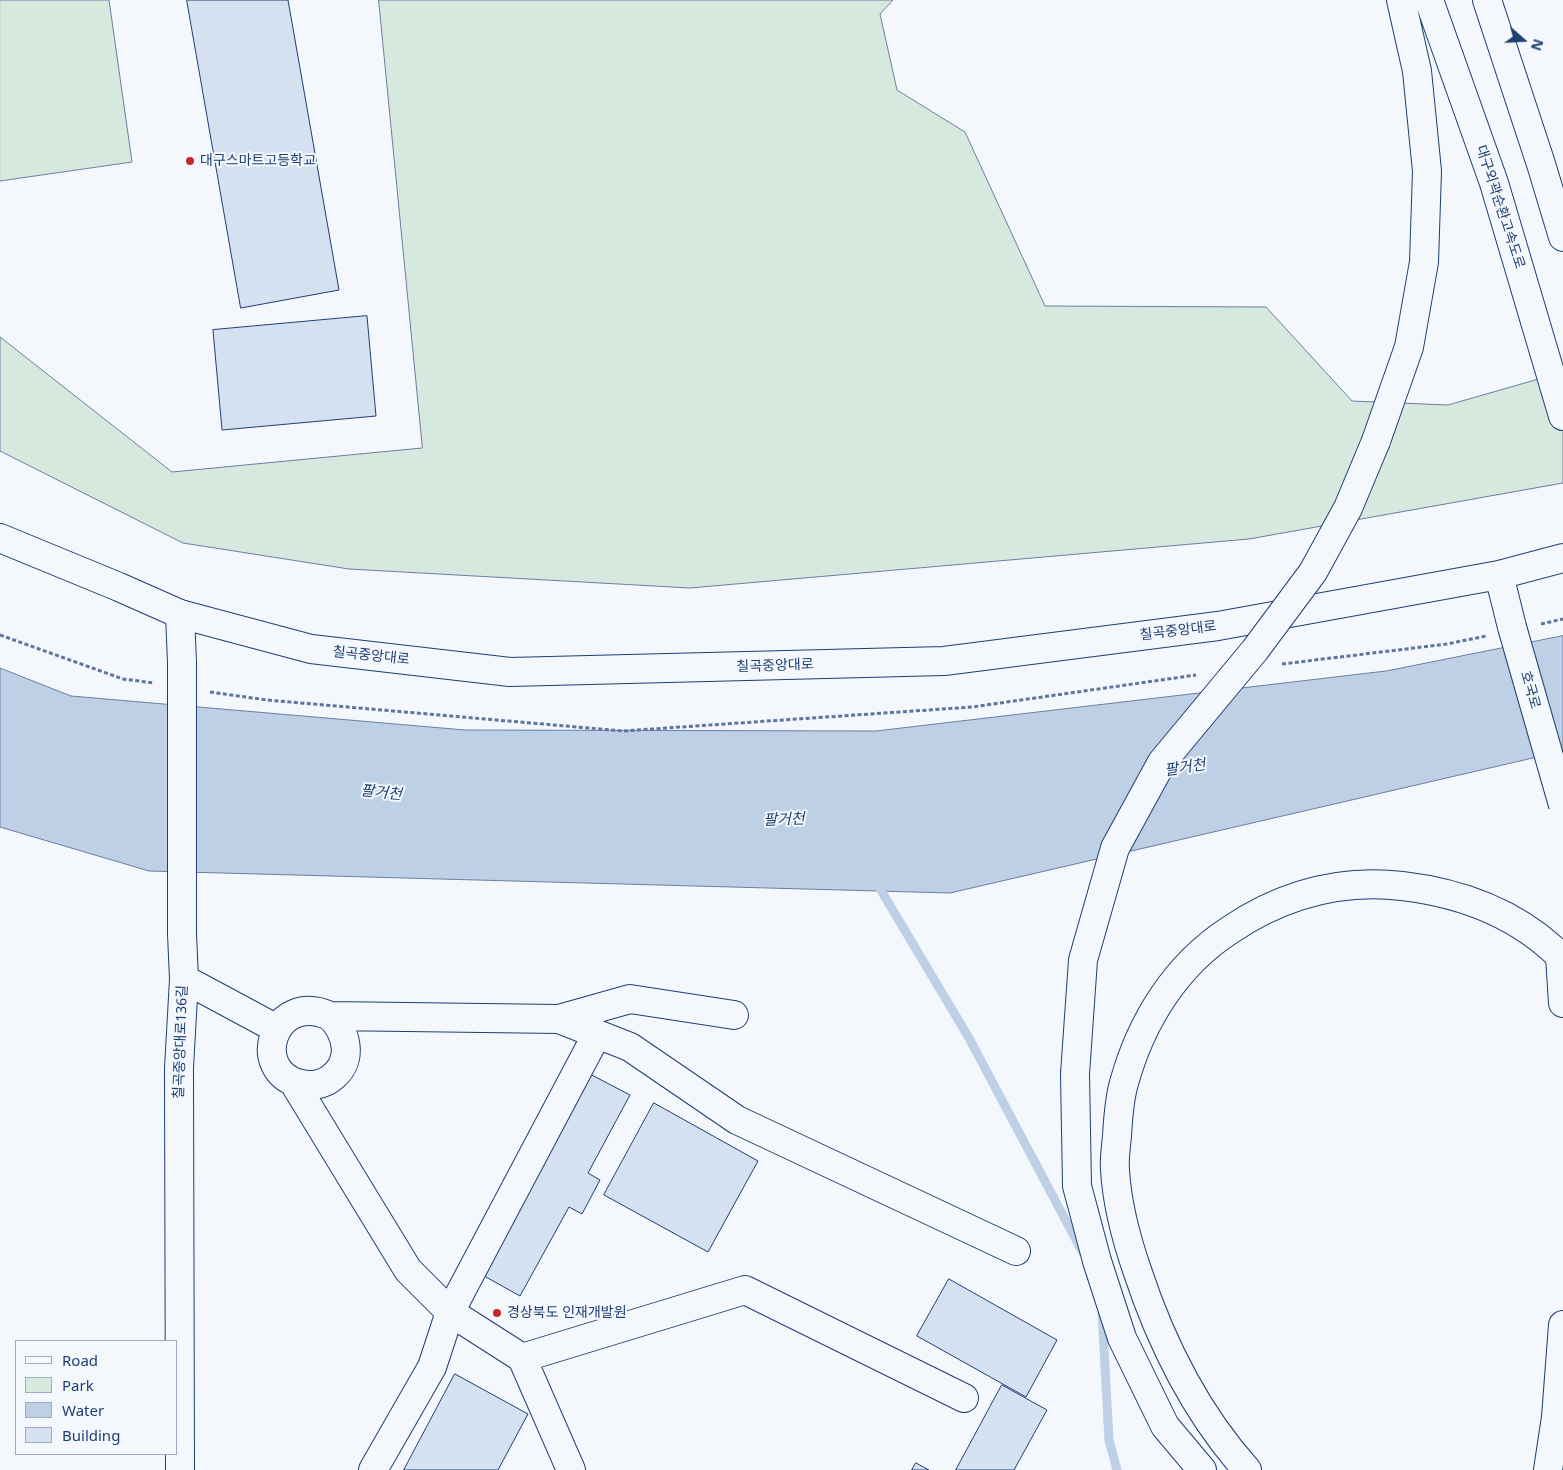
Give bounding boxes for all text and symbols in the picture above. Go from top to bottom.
north arrow [1498,15,1548,65]
text: N [1527,37,1548,54]
street label: 대구외곽순환고속도로 [1472,143,1528,271]
place label: 대구스마트고등학교 [200,153,316,169]
marker: 대구스마트고등학교 [184,155,196,167]
street label: 칠곡중앙대로 [1139,618,1217,644]
street label: 칠곡중앙대로 [332,644,410,668]
street label: 칠곡중앙대로 [736,656,814,676]
street label: 호국로 [1517,669,1543,711]
water label: 팔거천 [1163,756,1207,780]
water label: 팔거천 [359,782,403,804]
water label: 팔거천 [763,810,805,830]
street label: 칠곡중앙대로136길 [171,985,191,1099]
place label: 경상북도 인재개발원 [507,1305,627,1321]
marker: 경상북도 인재개발원 [491,1307,503,1319]
legend [15,1340,178,1455]
text: Road [62,1350,98,1370]
text: Park [62,1375,94,1395]
text: Water [62,1400,104,1420]
text: Building [62,1425,120,1445]

